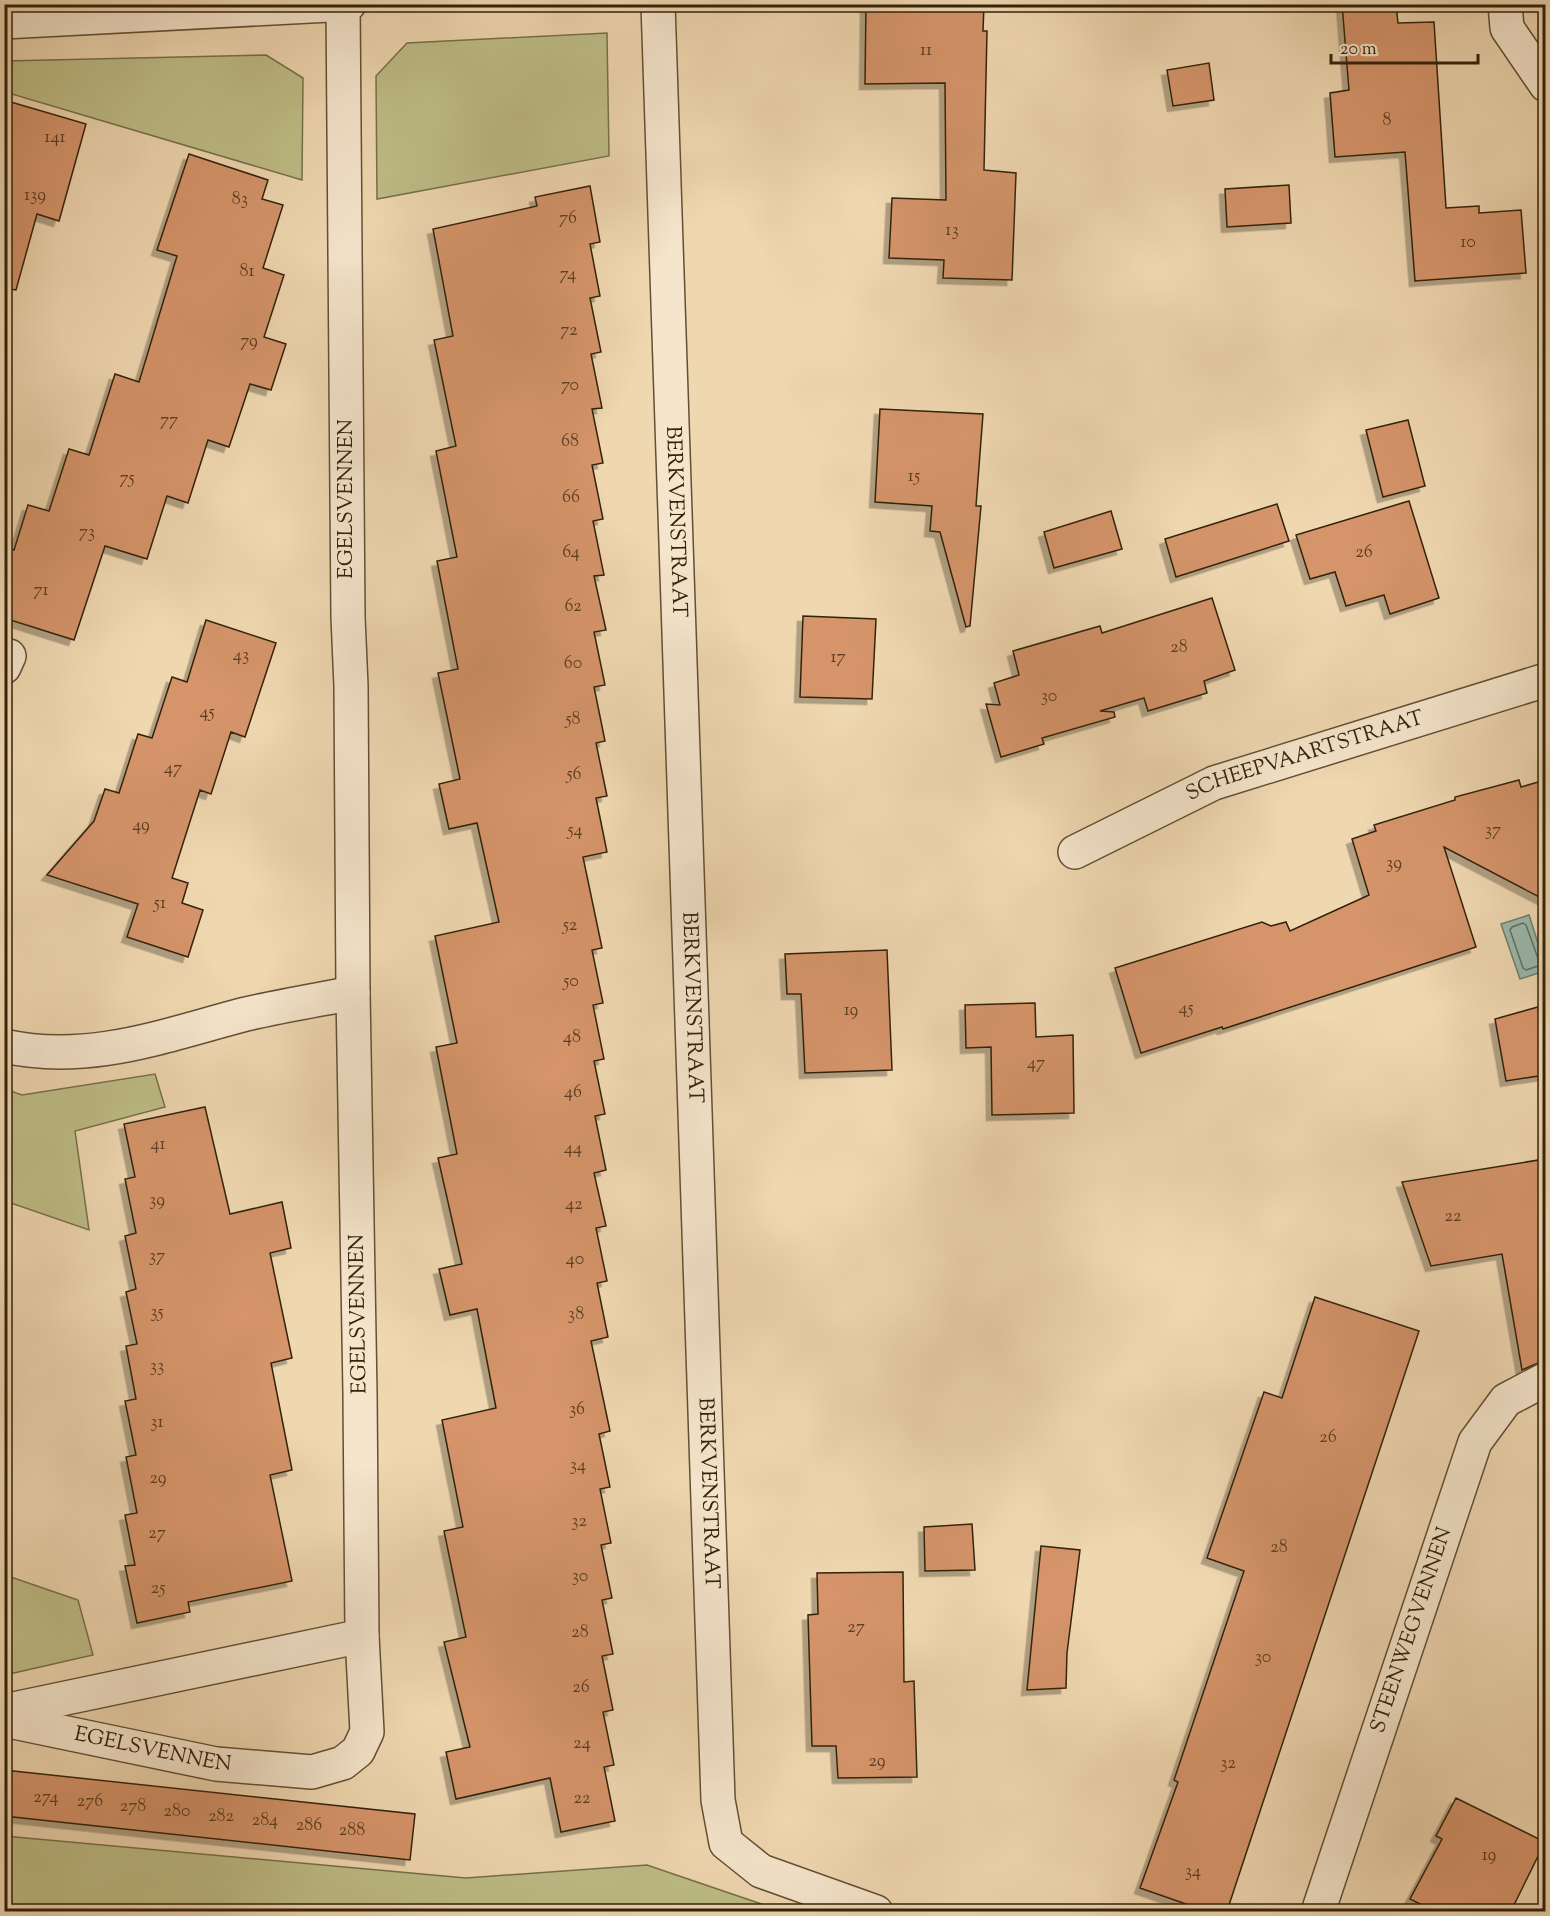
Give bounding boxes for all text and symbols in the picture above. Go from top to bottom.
scale bar [1331,27,1478,65]
text: 20 m [1340,37,1377,63]
house number: 11 [920,38,932,64]
house number: 8 [1383,108,1392,134]
house number: 141 [44,125,66,151]
house number: 139 [24,183,46,209]
house number: 83 [232,187,248,213]
house number: 76 [559,206,577,232]
house number: 13 [945,218,959,244]
house number: 10 [1460,230,1476,256]
house number: 81 [239,259,255,285]
house number: 74 [560,262,576,288]
house number: 72 [560,318,578,344]
house number: 79 [240,329,258,355]
house number: 70 [561,373,579,399]
house number: 77 [160,408,178,434]
street label: EGELSVENNEN [332,419,362,579]
street label: BERKVENSTRAAT [657,425,693,618]
house number: 68 [561,429,579,455]
house number: 15 [908,464,920,490]
house number: 75 [119,466,135,492]
house number: 66 [562,485,580,511]
house number: 73 [79,520,95,546]
house number: 64 [562,540,580,566]
house number: 26 [1355,540,1373,566]
house number: 71 [33,578,49,604]
house number: 62 [564,594,582,620]
house number: 28 [1170,635,1188,661]
house number: 43 [233,643,249,669]
house number: 17 [830,645,846,671]
house number: 60 [564,651,582,677]
house number: 30 [1041,684,1057,710]
house number: 45 [199,700,215,726]
street label: SCHEEPVAARTSTRAAT [1181,704,1428,809]
house number: 58 [564,707,581,733]
house number: 47 [164,756,182,782]
house number: 56 [565,762,582,788]
house number: 49 [132,813,150,839]
house number: 54 [566,818,583,844]
house number: 37 [1485,818,1501,844]
house number: 39 [1386,851,1402,877]
house number: 51 [153,891,166,917]
street label: BERKVENSTRAAT [673,911,710,1104]
house number: 52 [562,913,578,939]
house number: 50 [562,969,579,995]
house number: 45 [1178,996,1194,1022]
house number: 19 [844,998,859,1024]
house number: 48 [563,1025,581,1051]
house number: 47 [1027,1051,1045,1077]
house number: 46 [564,1080,582,1106]
house number: 41 [150,1132,166,1158]
house number: 44 [564,1136,582,1162]
house number: 39 [149,1188,165,1214]
house number: 42 [565,1192,583,1218]
house number: 22 [1445,1204,1462,1230]
street label: EGELSVENNEN [343,1234,375,1394]
house number: 37 [149,1244,165,1270]
house number: 40 [566,1247,584,1273]
house number: 35 [150,1300,164,1326]
house number: 38 [568,1302,584,1328]
house number: 33 [150,1354,164,1380]
house number: 36 [569,1397,585,1423]
street label: BERKVENSTRAAT [690,1397,726,1590]
house number: 31 [150,1410,164,1436]
house number: 26 [1319,1425,1337,1451]
house number: 34 [570,1453,586,1479]
house number: 29 [149,1466,167,1492]
house number: 32 [571,1509,587,1535]
house number: 27 [148,1521,166,1547]
street label: STEENWEGVENNEN [1364,1523,1461,1737]
house number: 28 [1270,1535,1288,1561]
house number: 30 [572,1564,588,1590]
house number: 25 [151,1576,165,1602]
house number: 27 [847,1615,865,1641]
house number: 28 [571,1620,589,1646]
house number: 30 [1255,1645,1271,1671]
house number: 26 [572,1675,590,1701]
street label: EGELSVENNEN [71,1720,233,1780]
house number: 24 [573,1731,591,1757]
house number: 29 [868,1749,886,1775]
house number: 32 [1220,1751,1236,1777]
house number: 274 [33,1785,59,1811]
house number: 22 [574,1786,591,1812]
house number: 276 [77,1789,103,1815]
house number: 278 [120,1794,146,1820]
house number: 280 [164,1799,190,1825]
house number: 282 [208,1804,234,1830]
house number: 284 [252,1808,278,1834]
house number: 286 [296,1813,322,1839]
house number: 288 [339,1818,365,1844]
house number: 19 [1482,1843,1497,1869]
house number: 34 [1185,1859,1201,1885]

